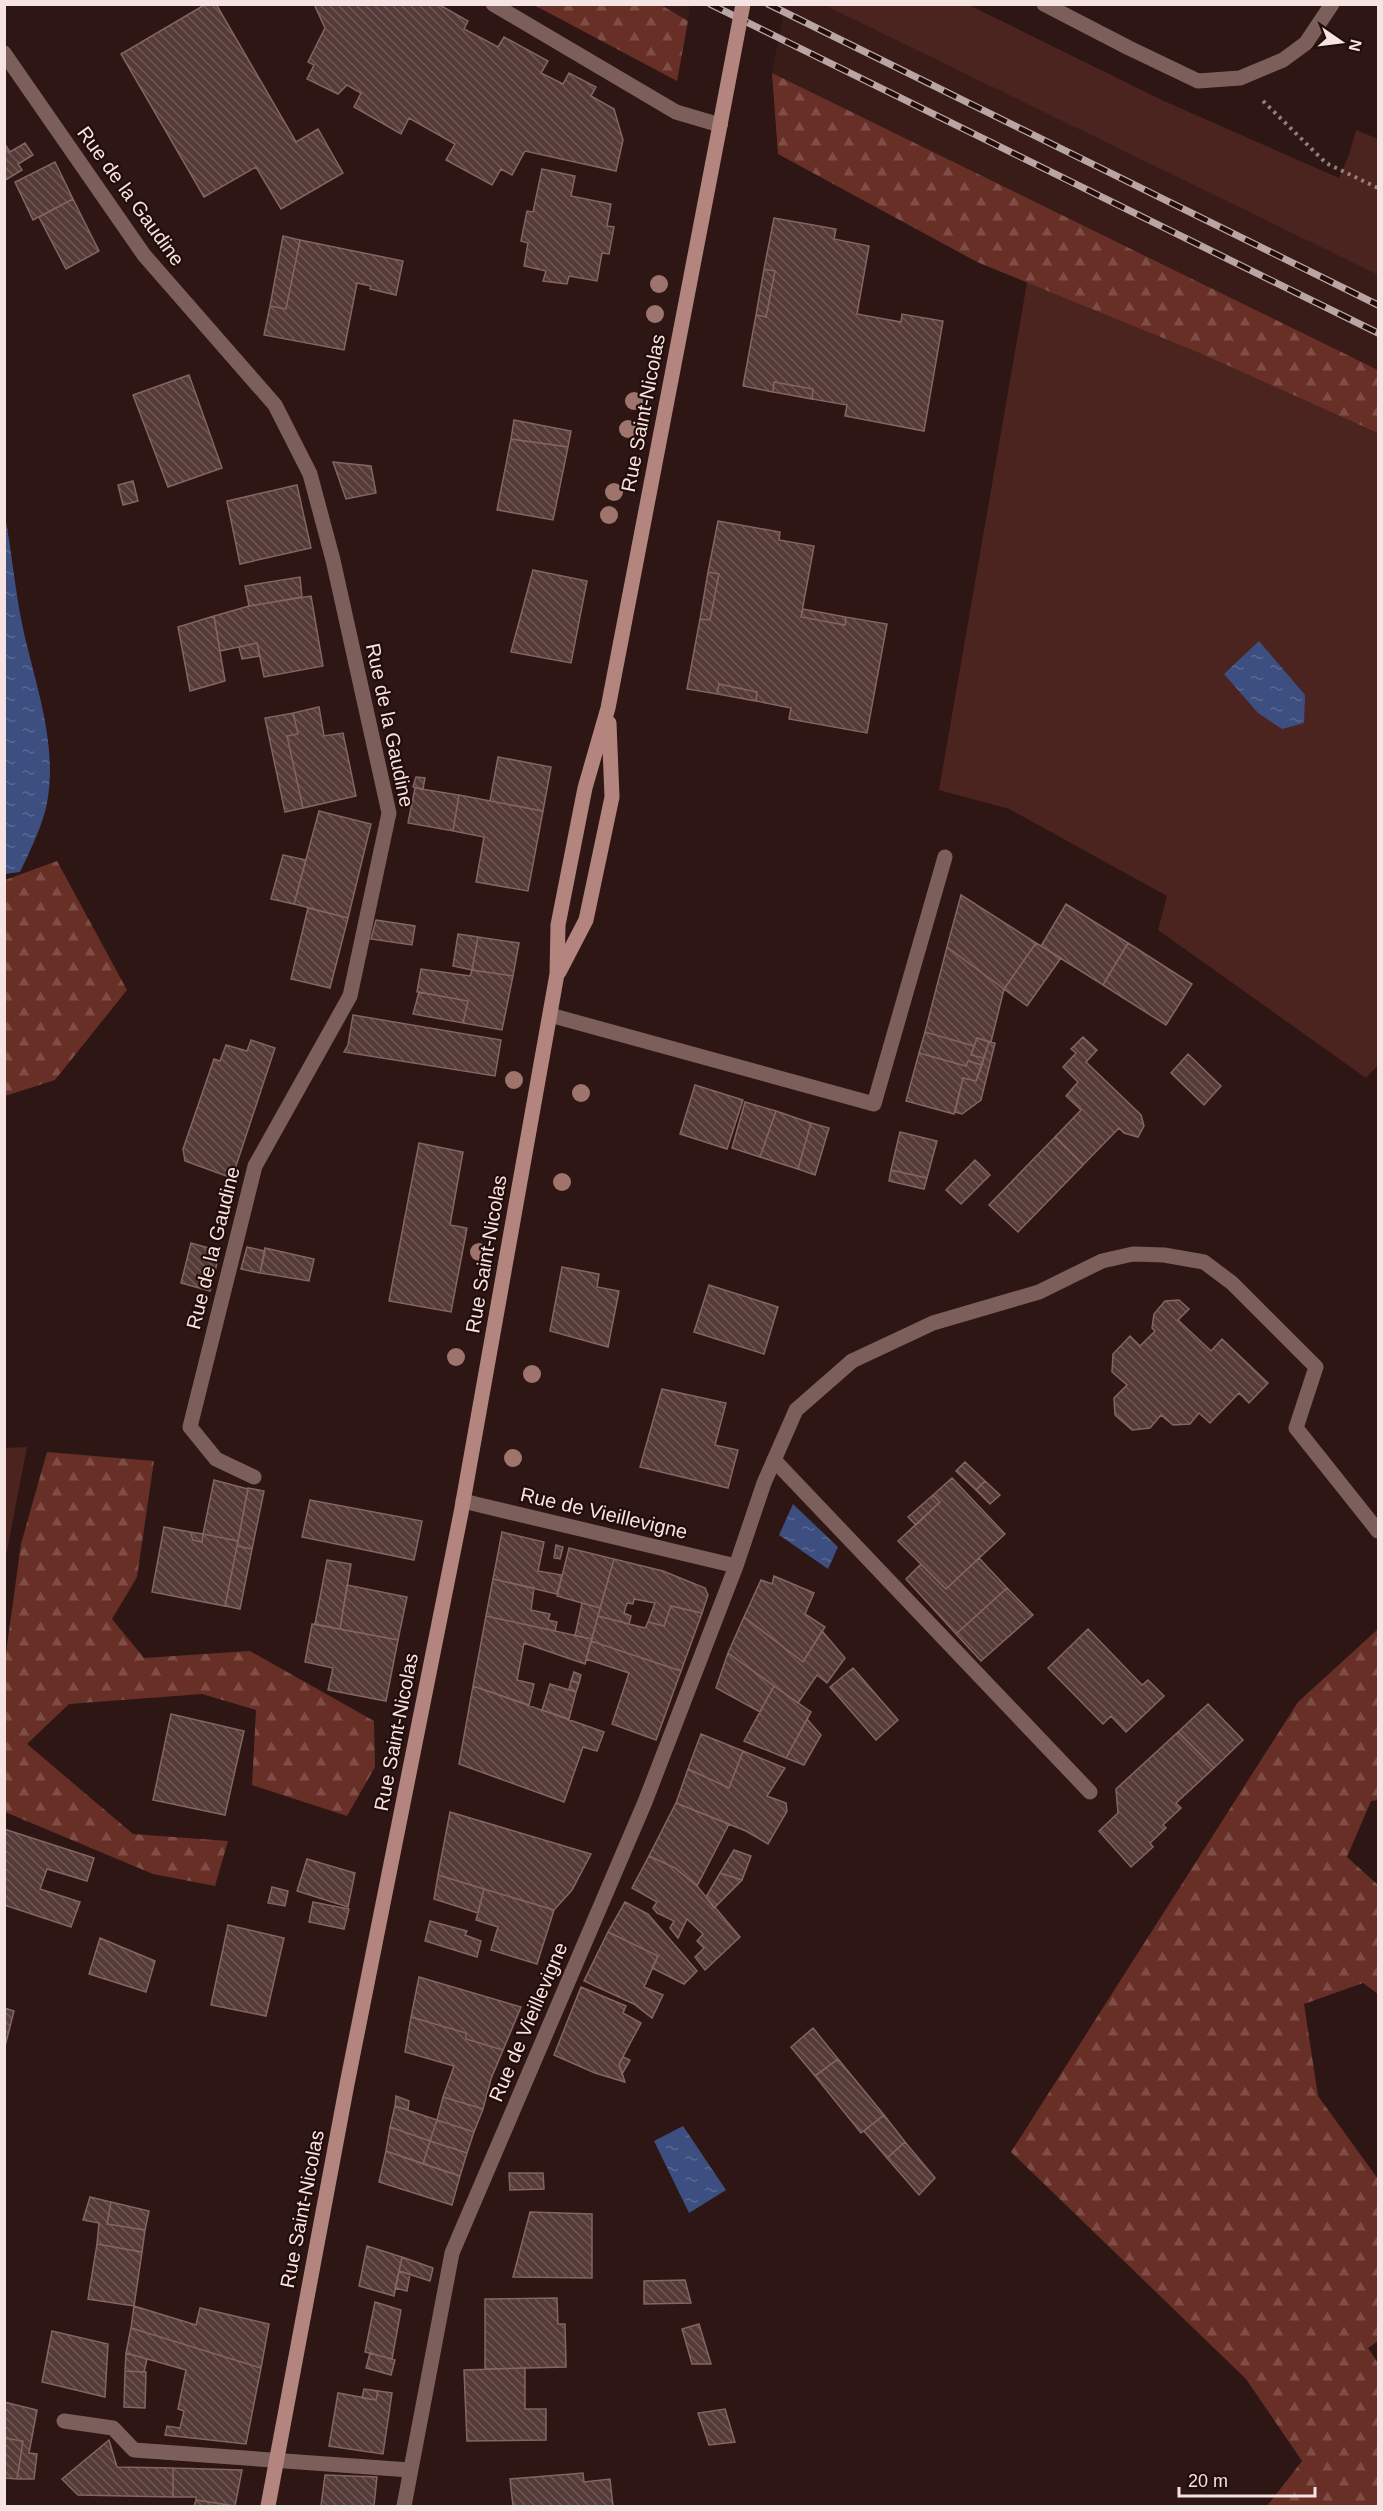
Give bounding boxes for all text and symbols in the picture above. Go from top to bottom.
north arrow [1311,12,1371,72]
text: N [1345,38,1365,53]
street label: Rue de la Gaudine [73,122,189,270]
street label: Rue Saint-Nicolas [617,332,669,494]
street label: Rue de la Gaudine [362,641,418,809]
street label: Rue de la Gaudine [182,1164,244,1332]
street label: Rue Saint-Nicolas [461,1173,511,1335]
street label: Rue de Vieillevigne [518,1483,690,1543]
street label: Rue Saint-Nicolas [370,1651,422,1813]
street label: Rue de Vieillevigne [484,1939,572,2105]
street label: Rue Saint-Nicolas [276,2128,328,2290]
scale bar [1179,2460,1316,2498]
text: 20 m [1188,2471,1228,2491]

